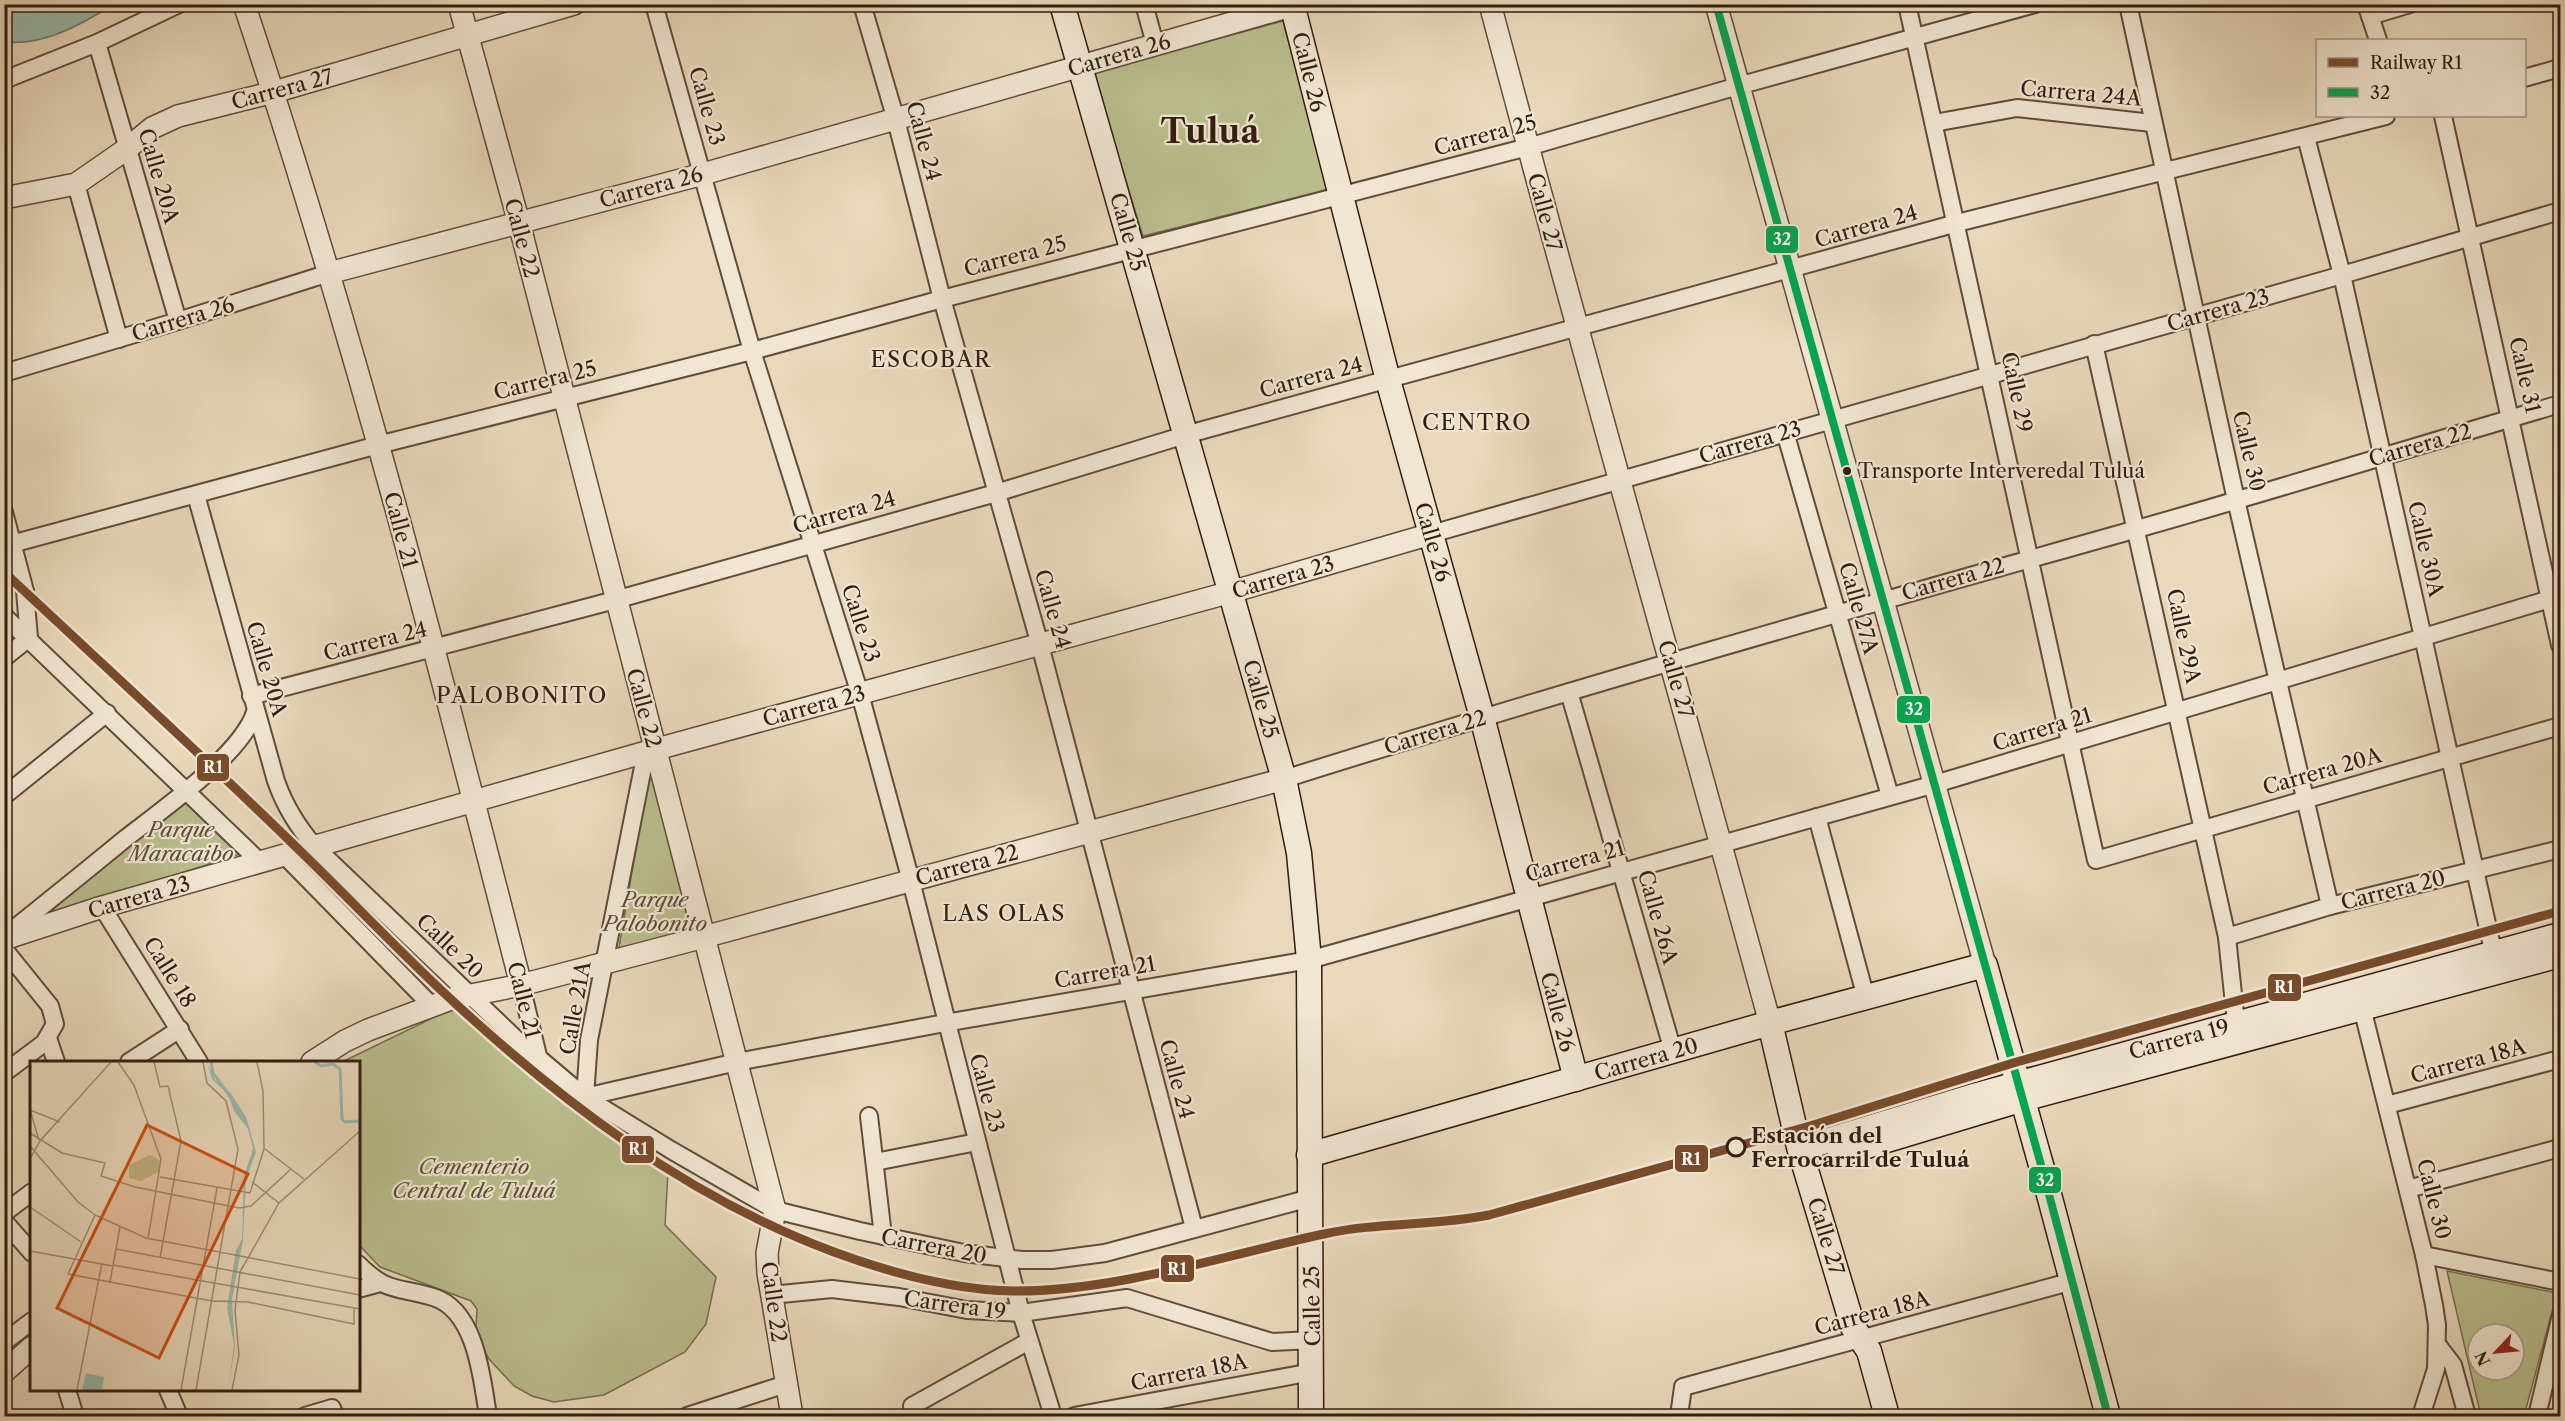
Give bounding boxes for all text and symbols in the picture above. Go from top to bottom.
street label: Carrera 26 [1065,28,1173,82]
street label: Calle 26 [1287,29,1331,115]
legend [2316,39,2526,117]
text: Railway R1 [2370,52,2463,74]
street label: Carrera 27 [229,63,336,115]
street label: Calle 23 [684,64,730,148]
street label: Carrera 24A [2019,75,2143,111]
text: 32 [2370,82,2390,104]
street label: Calle 24 [901,98,947,184]
street label: Carrera 25 [1431,109,1539,161]
district label: Tuluá [1160,111,1260,152]
street label: Calle 20A [134,126,185,227]
street label: Carrera 26 [597,161,705,213]
street label: Calle 27 [1523,170,1568,254]
street label: Calle 25 [1105,190,1151,274]
street label: Calle 22 [499,196,545,280]
street label: Carrera 24 [1812,199,1920,253]
line badge: 32 [1765,225,1799,254]
text: 32 [1773,229,1791,249]
street label: Carrera 25 [961,230,1069,282]
street label: Carrera 23 [2164,283,2272,337]
street label: Carrera 26 [129,292,237,346]
street label: Calle 31 [2504,334,2546,416]
district label: ESCOBAR [870,346,992,373]
street label: Calle 29 [1996,350,2038,434]
street label: Carrera 24 [1257,351,1365,403]
street label: Carrera 25 [491,355,599,405]
street label: Calle 30 [2228,408,2270,494]
district label: CENTRO [1422,409,1532,436]
street label: Carrera 23 [1696,415,1804,469]
street label: Carrera 22 [2366,418,2474,472]
place label: Transporte Interveredal Tuluá [1858,459,2145,483]
marker: Transporte Interveredal Tuluá [1841,465,1853,477]
street label: Carrera 24 [790,485,898,539]
street label: Calle 21 [379,489,423,571]
street label: Calle 26 [1410,499,1456,585]
street label: Calle 30A [2403,499,2449,600]
street label: Carrera 23 [1229,550,1337,604]
street label: Carrera 22 [1899,552,2007,606]
street label: Calle 27A [1834,559,1884,657]
street label: Calle 24 [1030,566,1076,652]
street label: Calle 23 [837,581,885,665]
street label: Calle 29A [2162,586,2206,686]
street label: Carrera 24 [321,616,429,666]
street label: Calle 20A [242,619,293,720]
street label: Calle 27 [1653,637,1699,721]
street label: Calle 25 [1238,657,1284,741]
street label: Calle 22 [621,666,667,750]
street label: Carrera 23 [760,680,868,732]
district label: PALOBONITO [436,682,608,709]
line badge: 32 [1896,695,1931,724]
text: 32 [1905,699,1923,719]
street label: Carrera 21 [1989,702,2095,756]
street label: Carrera 22 [1381,705,1489,759]
street label: Carrera 20A [2260,742,2385,800]
line badge: R1 [196,753,230,782]
text: R1 [203,757,224,777]
park label: Parque Maracaibo [126,817,234,866]
street label: Carrera 21 [1522,835,1628,887]
street label: Carrera 22 [913,839,1021,891]
street label: Carrera 20 [2338,865,2448,915]
street label: Calle 26A [1633,867,1684,968]
street label: Carrera 23 [85,870,193,924]
park label: Parque Palobonito [601,887,707,936]
district label: LAS OLAS [942,900,1066,927]
street label: Calle 20 [412,908,488,984]
street label: Calle 18 [139,932,201,1012]
street label: Carrera 21 [1052,951,1158,993]
street label: Calle 21 [502,959,546,1041]
street label: Calle 21A [554,959,596,1057]
street label: Calle 26 [1535,969,1581,1055]
line badge: R1 [2267,973,2302,1002]
text: R1 [2274,977,2295,997]
street label: Carrera 19 [2126,1014,2232,1064]
street label: Carrera 20 [1591,1032,1701,1086]
street label: Carrera 18A [2408,1033,2529,1088]
street label: Calle 24 [1154,1036,1200,1122]
street label: Calle 23 [964,1051,1010,1135]
inset map [30,1061,360,1391]
place label: Estación del Ferrocarril de Tuluá [1751,1123,1970,1172]
line badge: R1 [621,1135,655,1164]
marker: Estación del Ferrocarril de Tuluá [1726,1137,1746,1157]
text: R1 [628,1139,649,1159]
line badge: R1 [1674,1144,1709,1173]
text: R1 [1681,1149,1702,1169]
park label: Cementerio Central de Tuluá [392,1154,556,1203]
street label: Calle 30 [2412,1156,2456,1242]
line badge: 32 [2028,1166,2062,1194]
text: 32 [2036,1170,2054,1190]
street label: Calle 27 [1802,1194,1850,1278]
street label: Carrera 20 [879,1224,989,1268]
line badge: R1 [1160,1254,1195,1283]
text: R1 [1167,1259,1188,1279]
street label: Calle 22 [756,1260,792,1344]
street label: Calle 25 [1299,1265,1325,1347]
street label: Carrera 19 [902,1285,1008,1325]
street label: Carrera 18A [1812,1285,1933,1340]
north arrow [2466,1322,2526,1382]
street label: Carrera 18A [1128,1348,1250,1396]
text: N [2470,1348,2495,1369]

